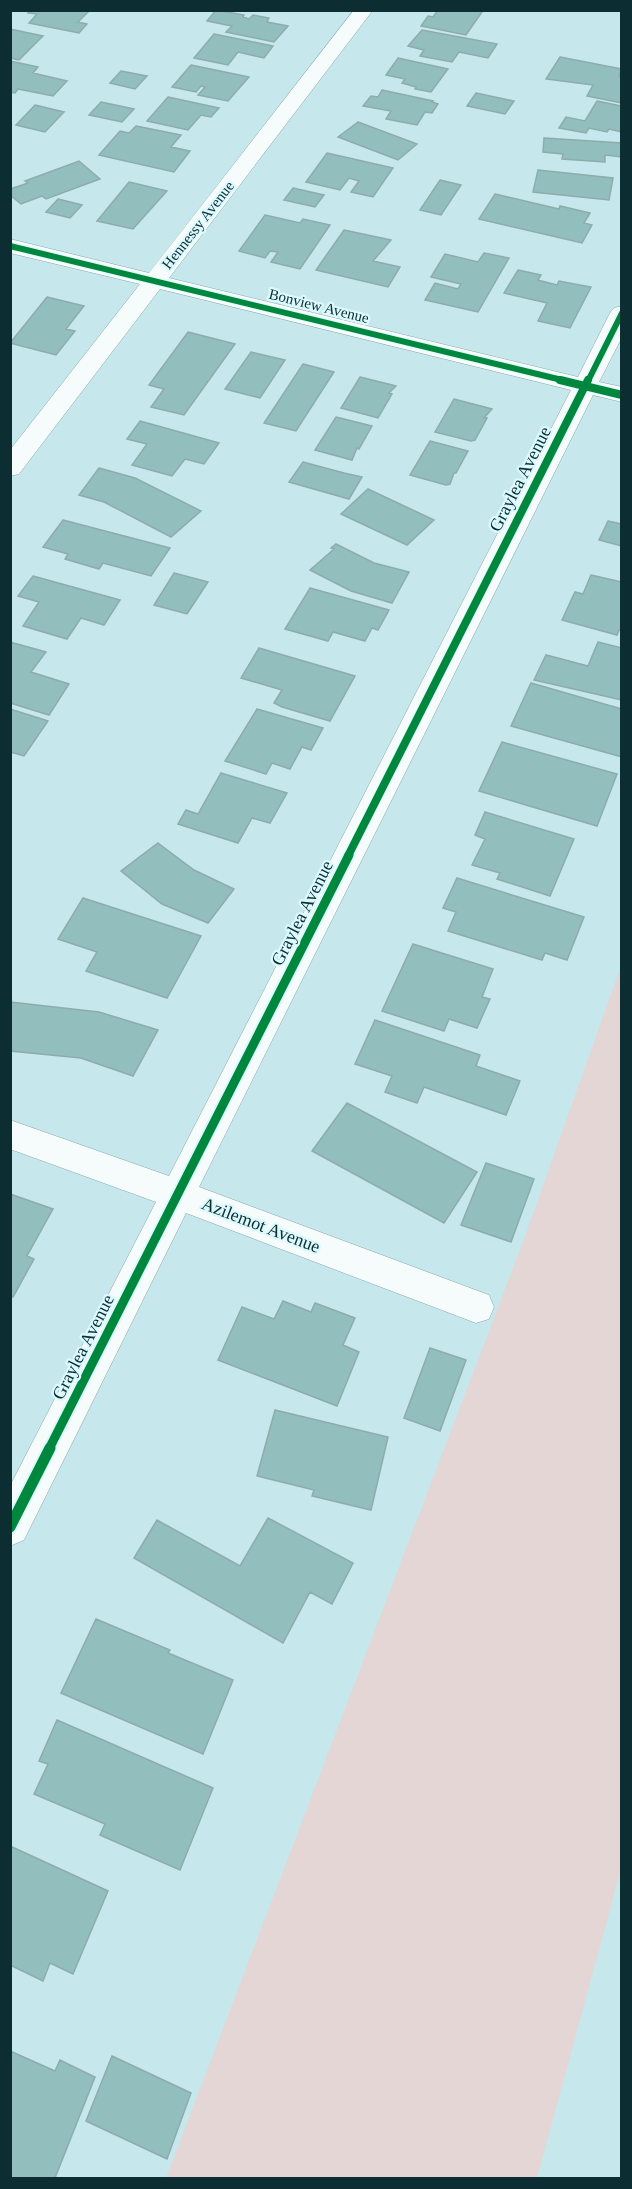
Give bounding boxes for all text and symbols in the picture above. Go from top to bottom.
street label: Hennessy Avenue [159,178,237,272]
street label: Bonview Avenue [267,286,371,326]
street label: Graylea Avenue [485,423,555,535]
street label: Graylea Avenue [267,857,337,969]
street label: Azilemot Avenue [199,1193,323,1257]
street label: Graylea Avenue [48,1291,118,1403]

